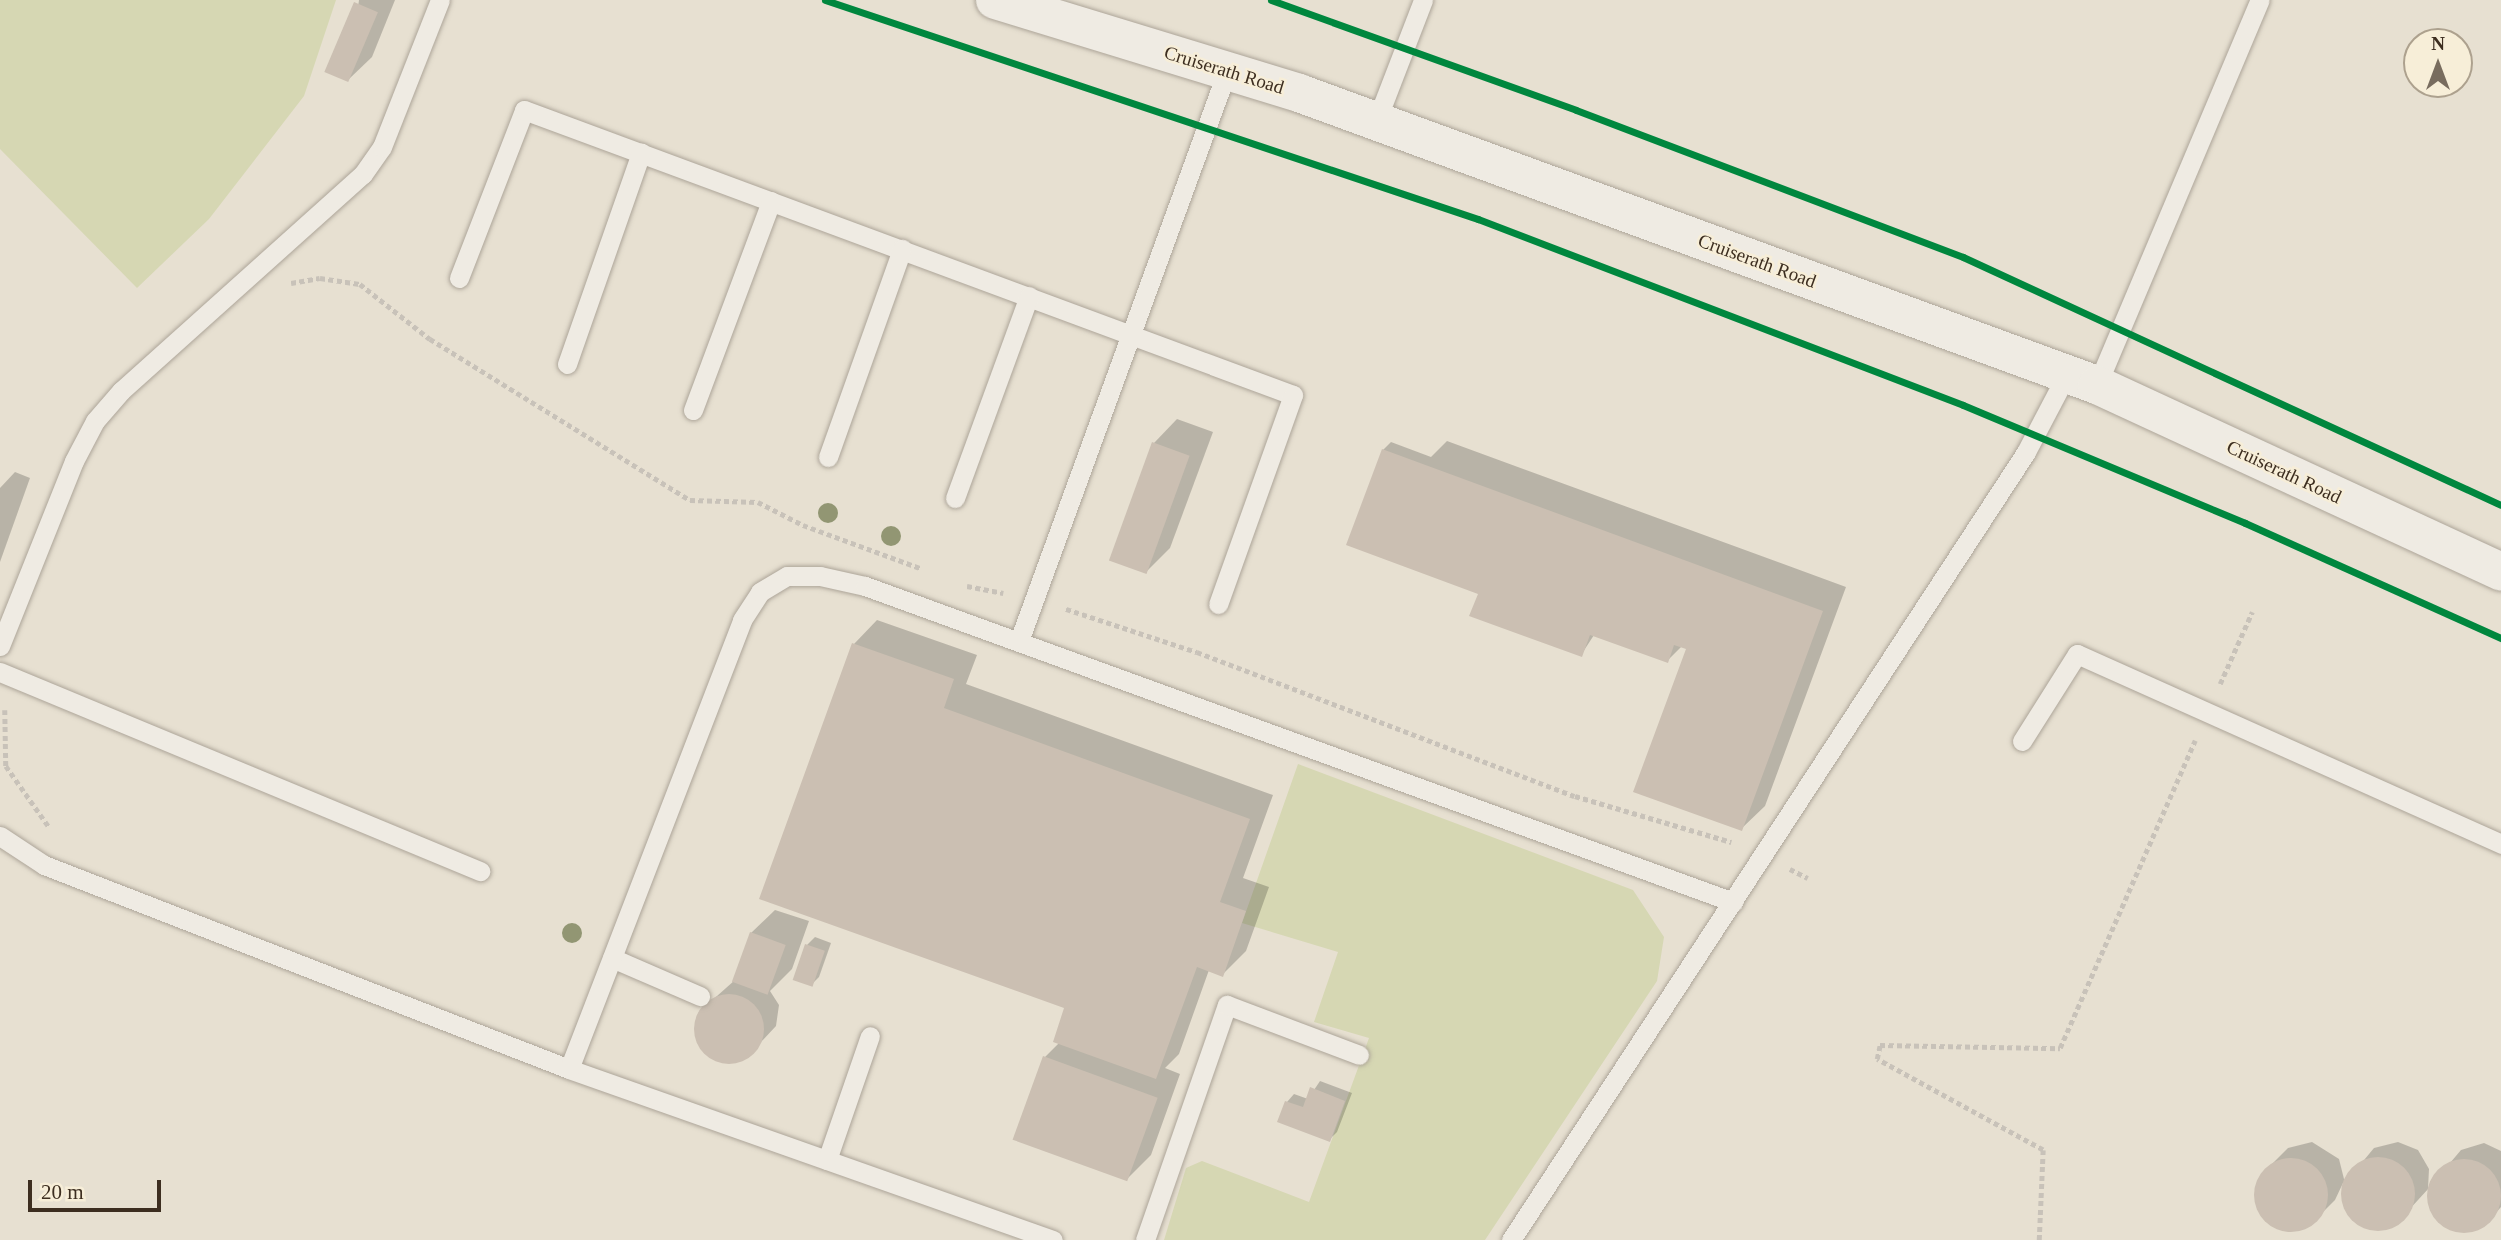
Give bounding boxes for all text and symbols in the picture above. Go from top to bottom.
north arrow [2403,28,2473,98]
text: N [2431,33,2445,54]
street label: Cruiserath Road [1161,41,1287,99]
street label: Cruiserath Road [1695,229,1819,293]
street label: Cruiserath Road [2223,435,2345,509]
scale bar [32,1166,164,1210]
text: 20 m [41,1180,84,1204]

